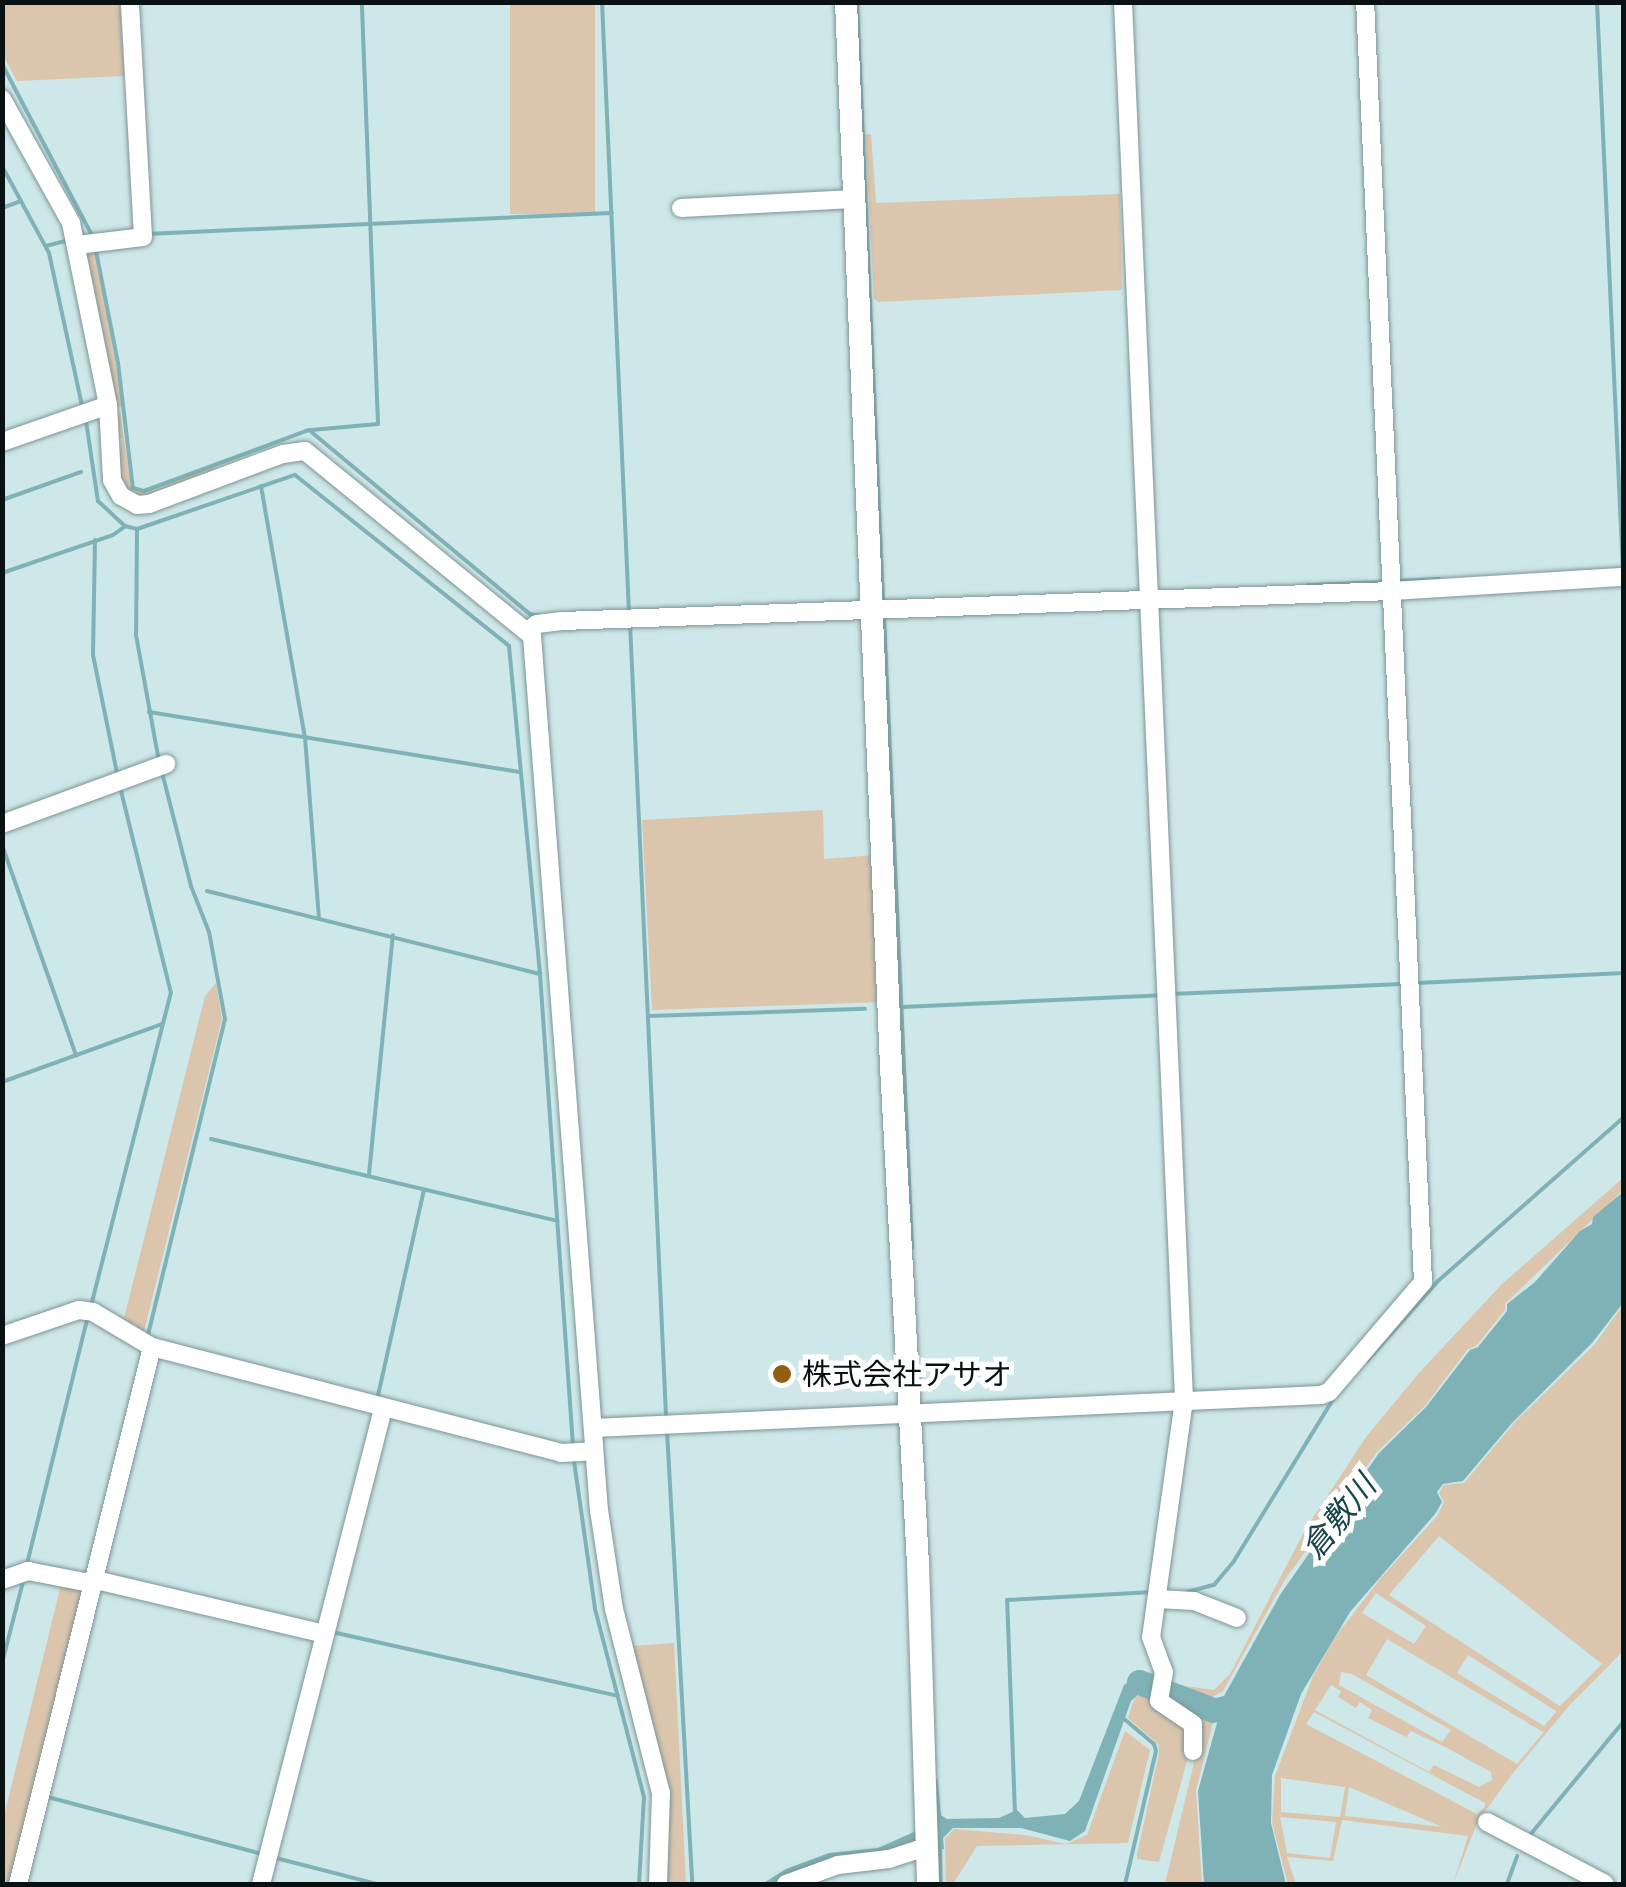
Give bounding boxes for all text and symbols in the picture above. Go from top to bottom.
place label: 株式会社アサオ [802,1356,1012,1392]
marker: 株式会社アサオ [771,1363,793,1385]
water label: 倉敷川 [1294,1468,1384,1566]

